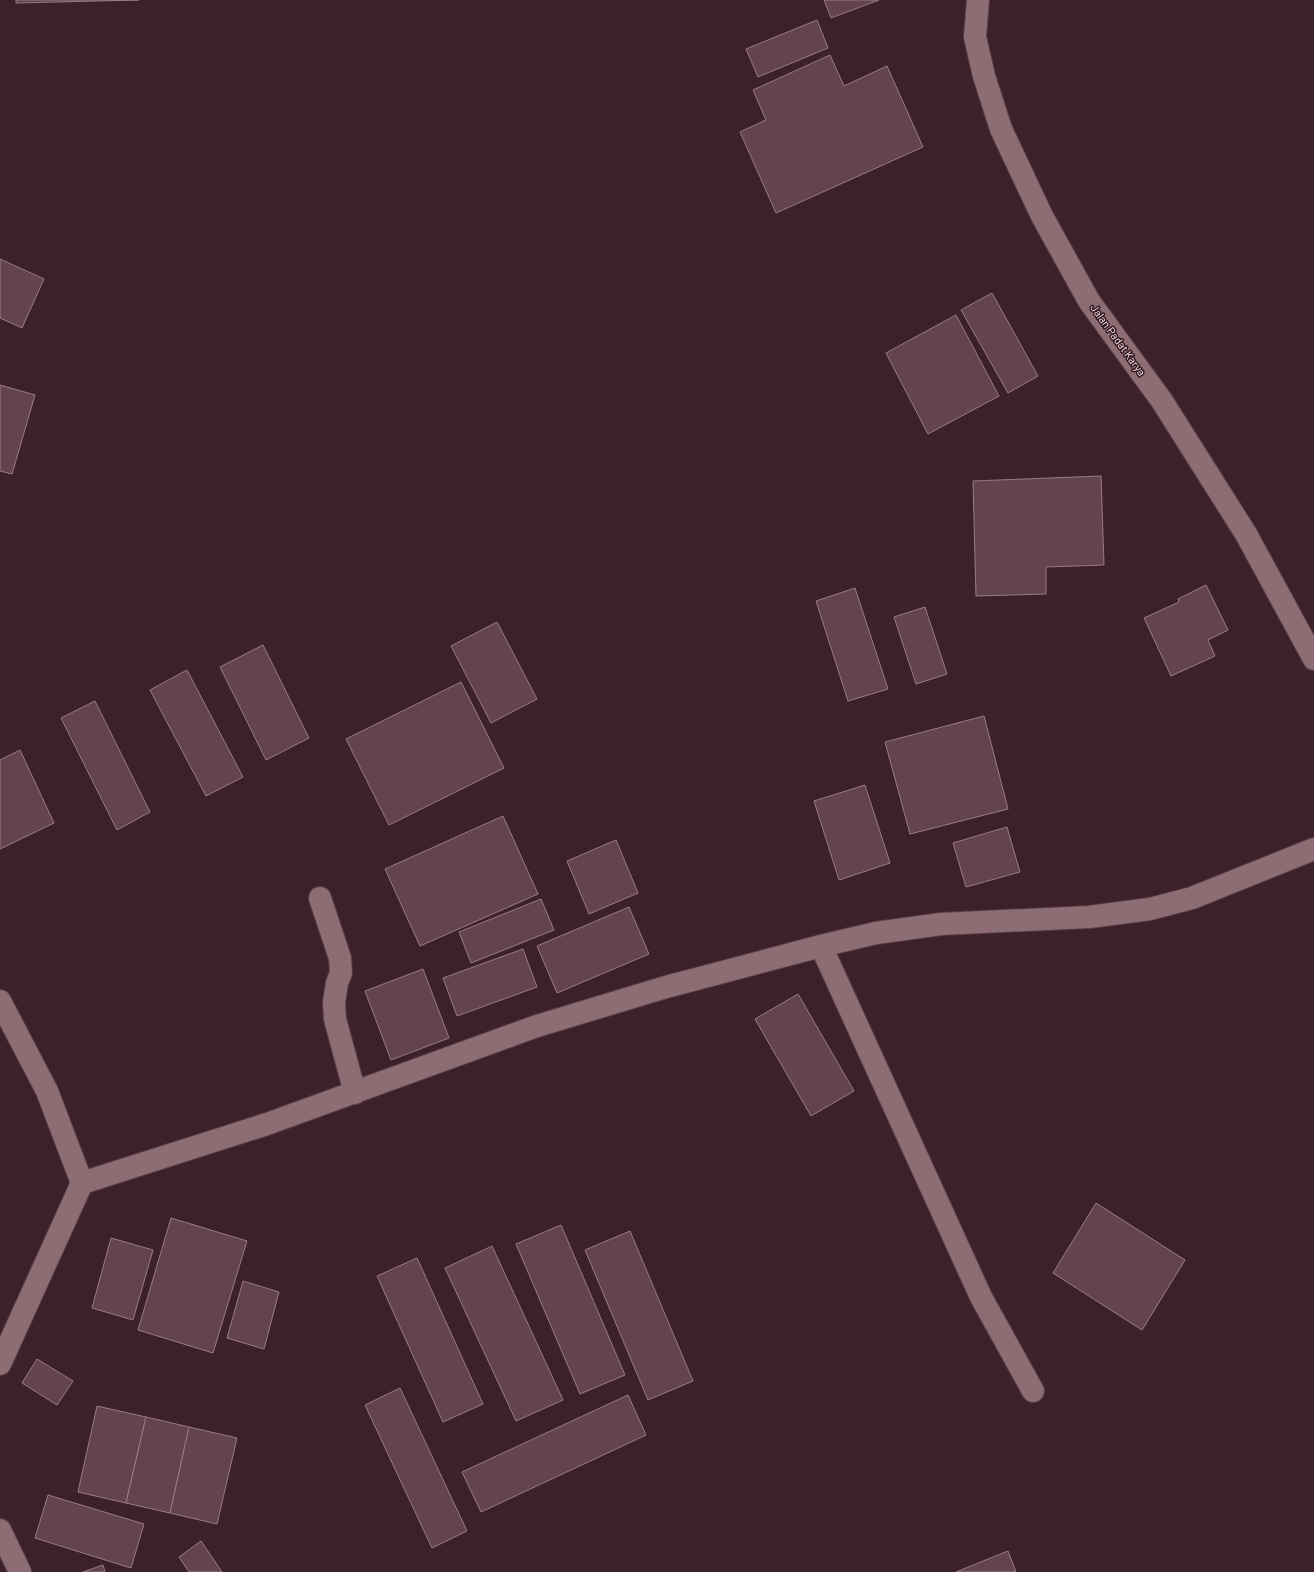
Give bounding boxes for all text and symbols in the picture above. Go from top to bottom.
street label: Jalan Padat Karya [1088,301,1149,378]

